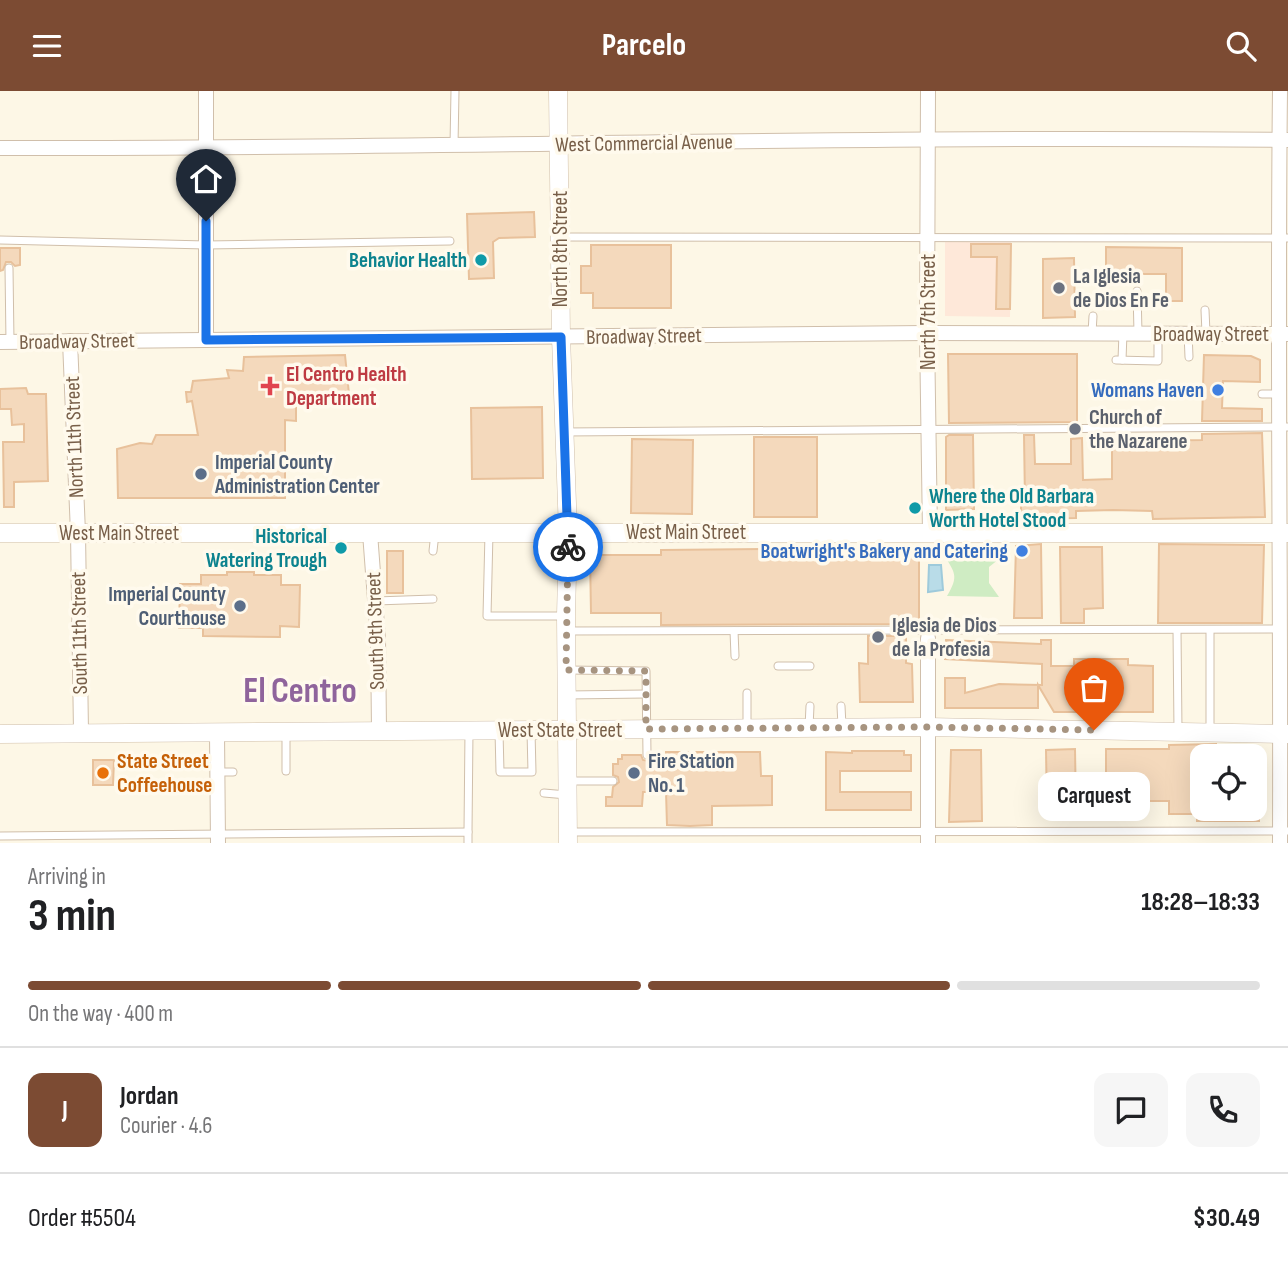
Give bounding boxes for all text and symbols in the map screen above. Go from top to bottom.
text: Parcelo [602,26,686,65]
icon: menu [28,27,66,65]
icon: search [1222,27,1260,65]
street label: West Commercial Avenue [555,129,733,158]
pin [176,149,236,221]
icon: home [187,160,225,198]
street label: North 8th Street [548,191,573,307]
place label: Behavior Health [349,248,467,273]
marker: Behavior Health [473,252,489,268]
street label: North 7th Street [916,254,941,370]
place label: La Iglesia de Dios En Fe [1073,264,1169,313]
marker: La Iglesia de Dios En Fe [1051,280,1067,296]
street label: Broadway Street [1153,322,1269,347]
street label: Broadway Street [586,323,702,350]
street label: Broadway Street [19,328,135,355]
place label: El Centro Health Department [286,362,407,411]
street label: North 11th Street [60,376,89,498]
marker: El Centro Health Department [260,376,280,396]
place label: Womans Haven [1091,378,1204,403]
marker: Womans Haven [1210,382,1226,398]
place label: Church of the Nazarene [1089,405,1188,454]
marker: Church of the Nazarene [1067,421,1083,437]
place label: Imperial County Administration Center [214,450,380,499]
marker: Imperial County Administration Center [193,466,209,482]
place label: Where the Old Barbara Worth Hotel Stood [929,484,1094,533]
marker: Where the Old Barbara Worth Hotel Stood [907,500,923,516]
courier [533,512,603,582]
street label: West Main Street [626,520,746,545]
street label: West Main Street [59,521,179,546]
place label: Historical Watering Trough [206,524,327,573]
icon: bike [549,528,587,566]
place label: Boatwright's Bakery and Catering [760,539,1008,564]
marker: Historical Watering Trough [333,540,349,556]
marker: Boatwright's Bakery and Catering [1014,543,1030,559]
street label: South 11th Street [66,571,93,695]
street label: South 9th Street [361,572,390,690]
place label: Imperial County Courthouse [108,582,226,631]
marker: Imperial County Courthouse [232,598,248,614]
place label: Iglesia de Dios de la Profesia [892,613,997,662]
marker: Iglesia de Dios de la Profesia [870,629,886,645]
pin [1064,658,1124,730]
icon: bag [1075,669,1113,707]
district label: El Centro [243,670,357,713]
street label: West State Street [498,718,622,743]
map controls [1190,744,1267,821]
button: locate [1190,744,1267,821]
place label: State Street Coffeehouse [117,749,212,798]
place label: Fire Station No. 1 [648,749,734,798]
marker: State Street Coffeehouse [95,765,111,781]
marker: Fire Station No. 1 [626,765,642,781]
callout: Carquest [1038,772,1150,821]
text: Carquest [1057,782,1131,810]
text: Arriving in [28,863,106,891]
text: 18:28–18:33 [1141,887,1260,918]
text: 3 min [28,889,116,944]
text: On the way · 400 m [28,1000,173,1028]
button: chat [1094,1073,1168,1147]
button: phone [1186,1073,1260,1147]
text: Jordan [120,1081,178,1112]
text: J [62,1095,68,1126]
text: Courier · 4.6 [120,1112,212,1140]
text: Order #5504 [28,1203,136,1234]
text: $30.49 [1193,1203,1260,1234]

